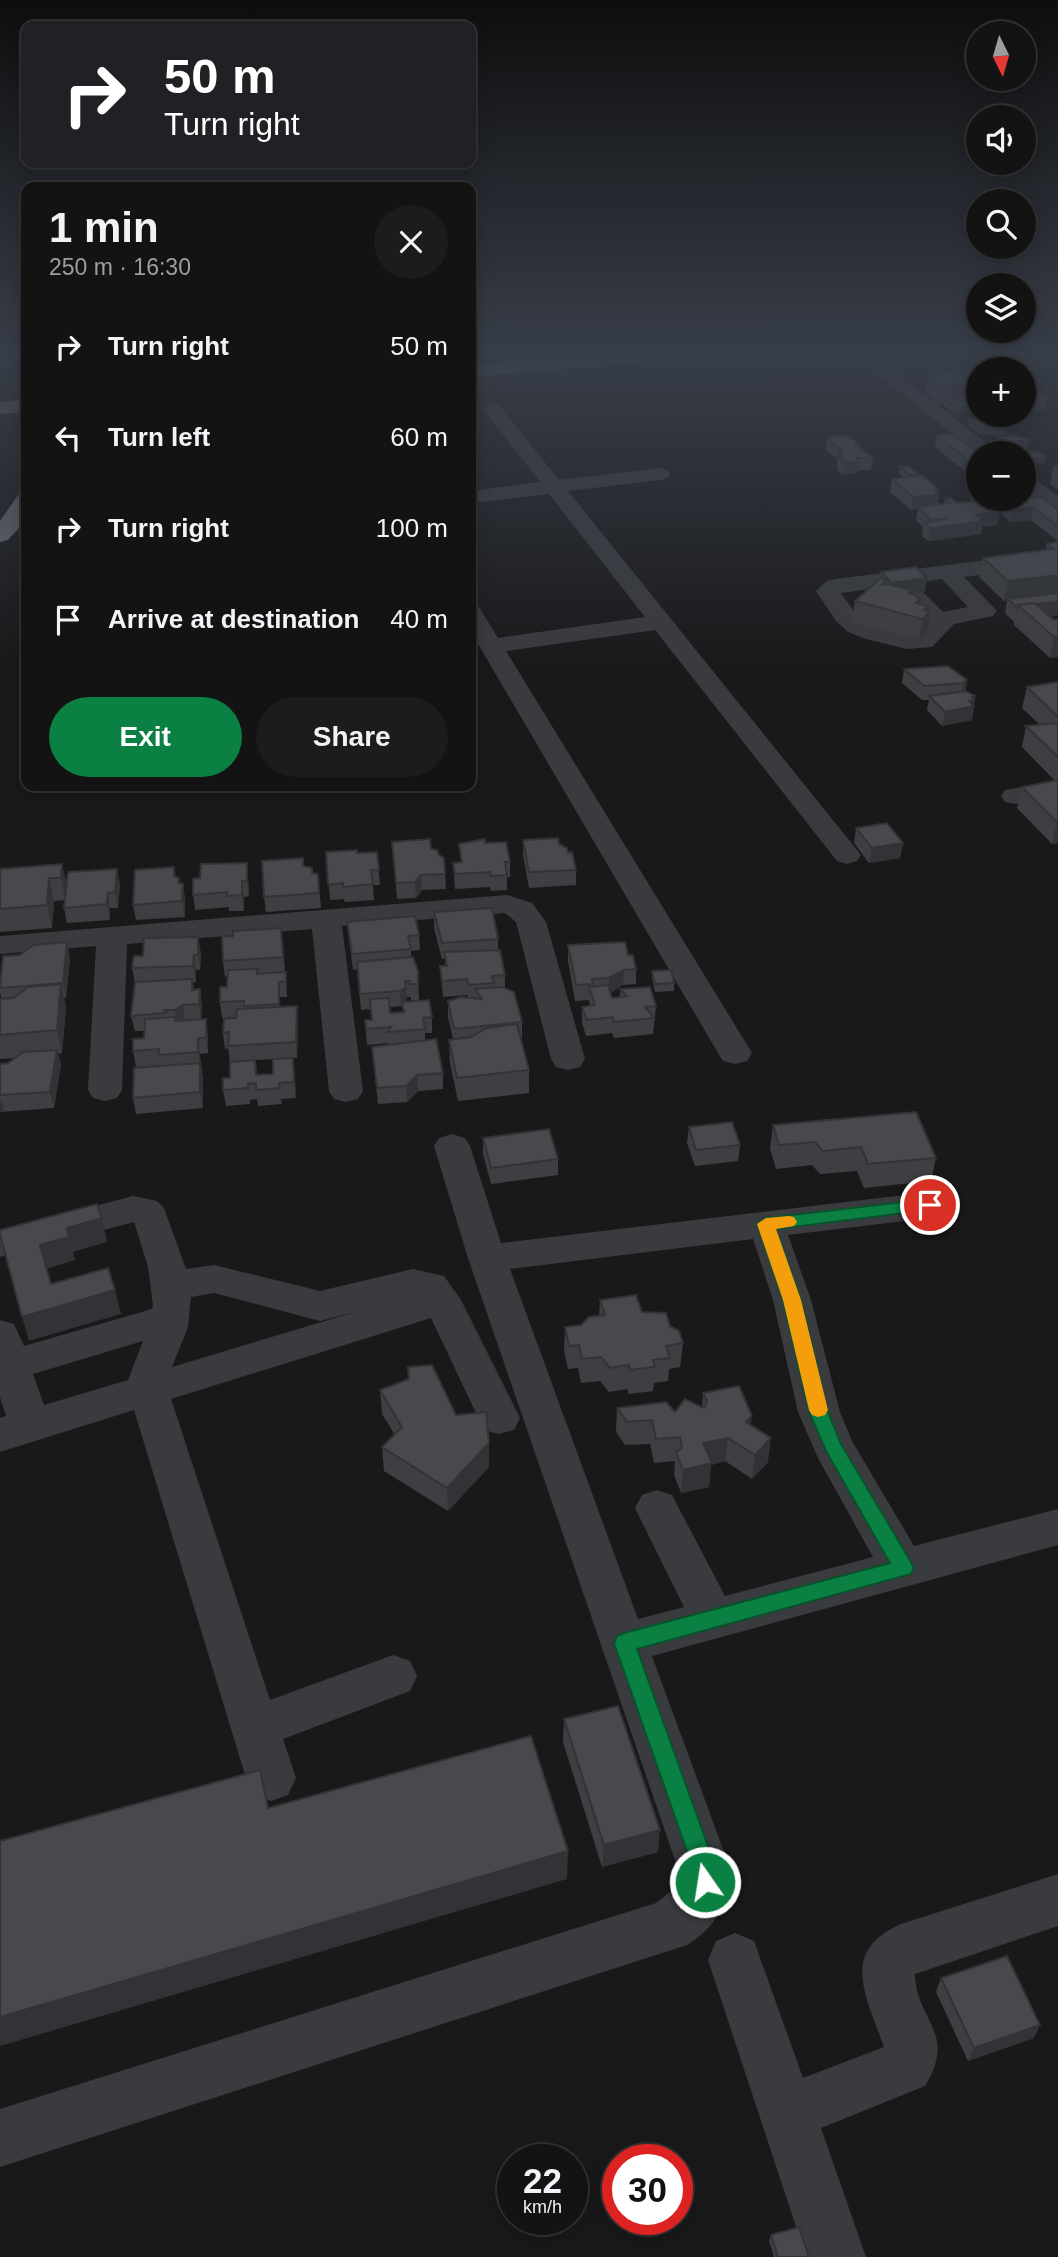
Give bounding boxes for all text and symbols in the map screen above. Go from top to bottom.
north arrow [966,21,1036,91]
map controls [966,21,1036,511]
icon: right [49,49,140,140]
text: 50 m [164,49,276,103]
button: sound [966,105,1036,175]
text: Turn right [164,106,300,142]
button: search [966,189,1036,259]
text: 1 min [49,204,159,251]
button: close [374,205,448,279]
text: 250 m · 16:30 [49,254,191,280]
button: layers [966,273,1036,343]
icon: right [49,328,87,366]
text: Turn right [108,331,229,361]
text: 50 m [390,331,448,361]
button: + [966,357,1036,427]
icon: left [49,419,87,457]
text: Turn left [108,422,210,452]
text: 60 m [390,422,448,452]
button: − [966,441,1036,511]
icon: right [49,510,87,548]
text: Turn right [108,513,229,543]
text: 100 m [376,513,448,543]
icon: arrive [49,601,87,639]
text: Arrive at destination [108,604,359,634]
text: 40 m [390,604,448,634]
button: Exit [49,697,242,777]
button: Share [256,697,448,777]
pin [900,1175,960,1235]
icon: arrive [911,1186,949,1224]
position arrow [668,1845,742,1919]
speed limit sign: 30 [602,2144,693,2235]
text: 22 [523,2161,562,2200]
text: km/h [523,2197,562,2217]

